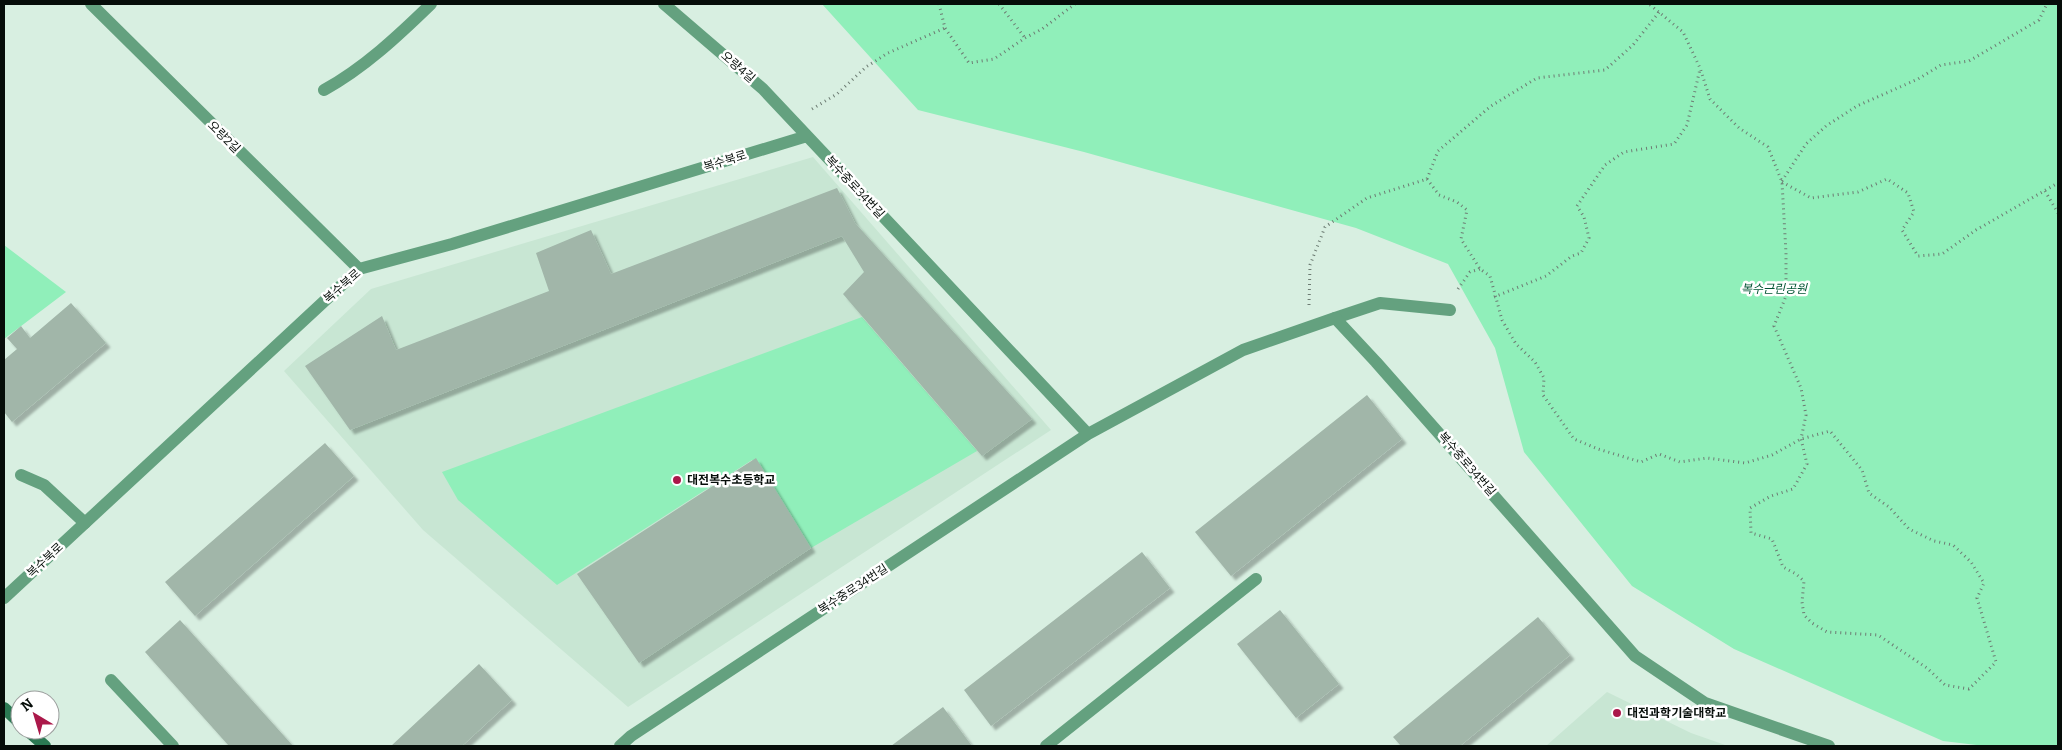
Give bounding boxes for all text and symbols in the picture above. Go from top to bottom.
street label: 오량4길 [718,49,758,85]
street label: 오량2길 [205,118,243,156]
street label: 복수북로 [702,148,748,174]
street label: 복수중로34번길 [823,153,887,221]
street label: 복수북로 [321,266,363,306]
park label: 복수근린공원 [1741,282,1808,296]
street label: 복수중로34번길 [1435,429,1499,499]
place label: 대전복수초등학교 [687,473,775,487]
marker: 대전복수초등학교 [671,474,683,486]
street label: 복수북로 [24,540,66,580]
street label: 복수중로34번길 [816,561,890,617]
north arrow [10,690,60,740]
text: N [18,695,37,715]
place label: 대전과학기술대학교 [1627,706,1726,720]
marker: 대전과학기술대학교 [1611,707,1623,719]

